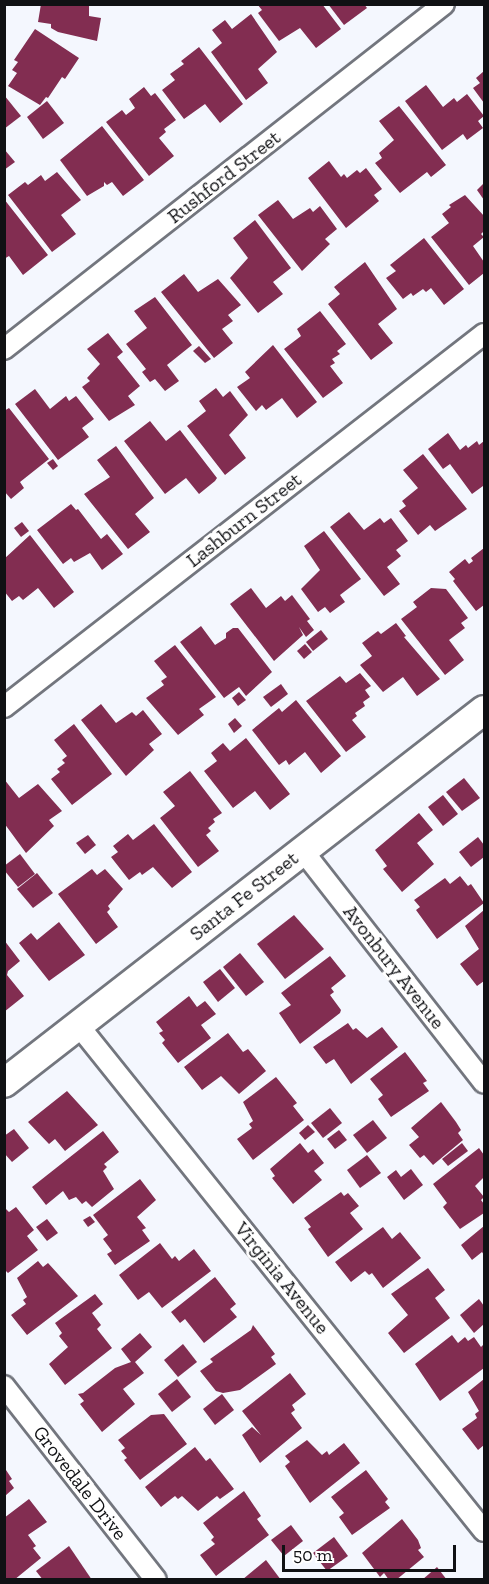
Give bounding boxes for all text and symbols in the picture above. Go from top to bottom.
street label: Rushford Street [163,125,285,229]
street label: Lashburn Street [182,468,306,572]
street label: Santa Fe Street [185,846,303,946]
street label: Avonbury Avenue [338,900,450,1034]
street label: Virginia Avenue [229,1217,335,1339]
street label: Grovedale Drive [28,1421,132,1545]
scale bar [285,1533,459,1571]
text: 50 m [293,1544,332,1566]

